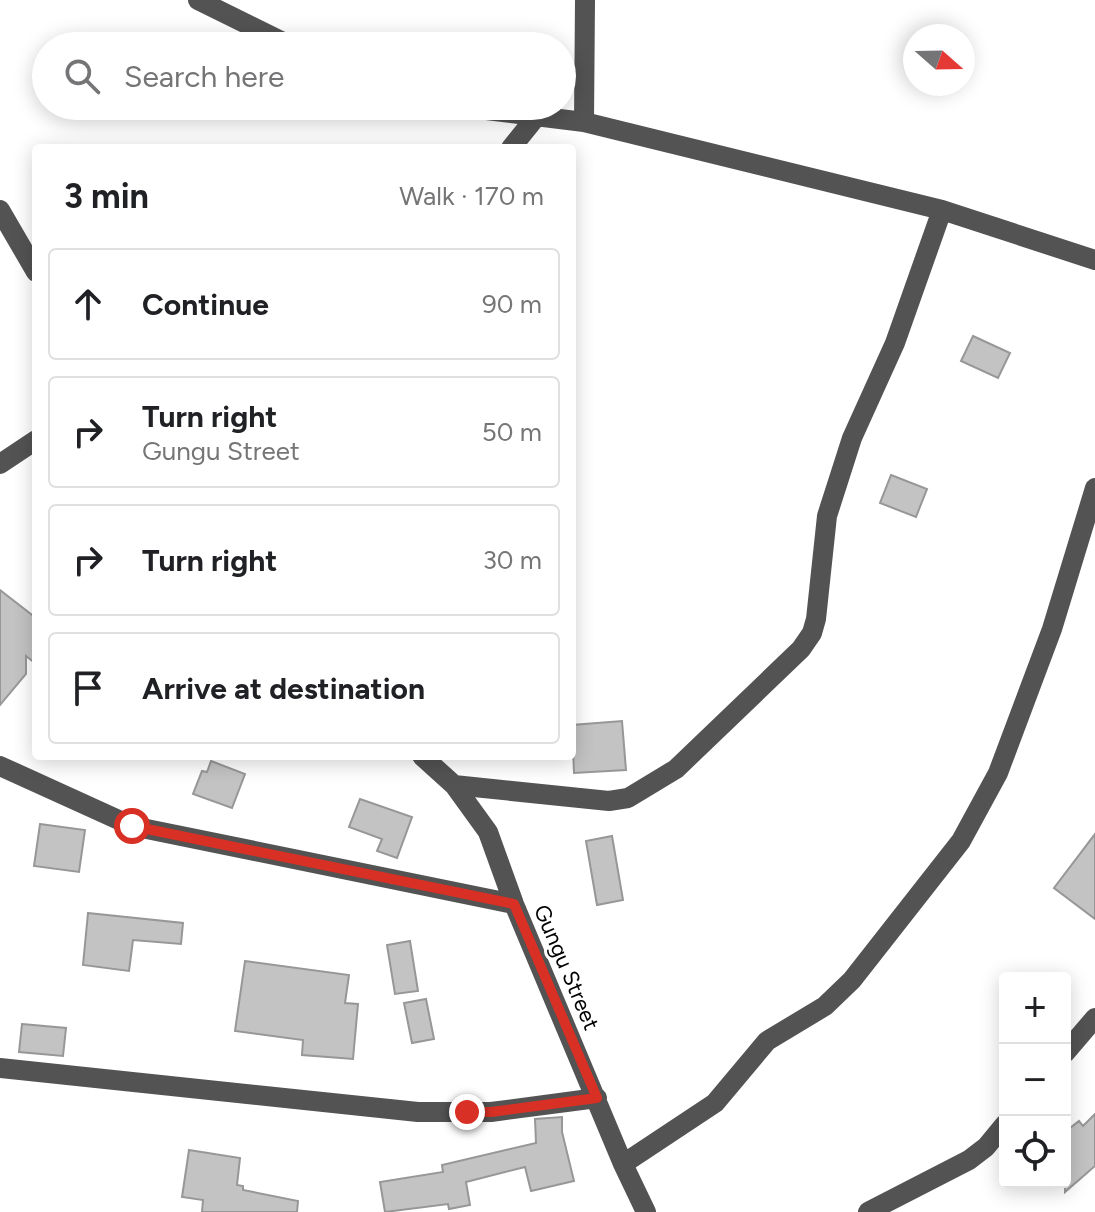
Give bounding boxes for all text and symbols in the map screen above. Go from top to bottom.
north arrow [903,24,975,96]
search box [32,32,576,120]
icon: search [60,54,104,98]
text: Search here [124,58,284,95]
text: 3 min [64,176,149,217]
text: Walk · 170 m [399,180,544,212]
icon: ahead [66,282,110,326]
text: Continue [142,286,269,323]
text: 90 m [482,288,542,320]
text: Turn right [142,398,277,435]
icon: right [66,410,110,454]
text: 50 m [482,416,542,448]
text: Gungu Street [142,435,300,467]
icon: right [66,538,110,582]
text: Turn right [142,542,277,579]
text: 30 m [483,544,542,576]
icon: arrive [66,666,110,710]
text: Arrive at destination [142,670,425,707]
route start [114,808,150,844]
street label: Gungu Street [528,900,605,1034]
map controls [999,972,1071,1188]
button: + [999,972,1071,1044]
button: − [999,1044,1071,1116]
route end [449,1094,485,1130]
button: locate [999,1116,1071,1188]

